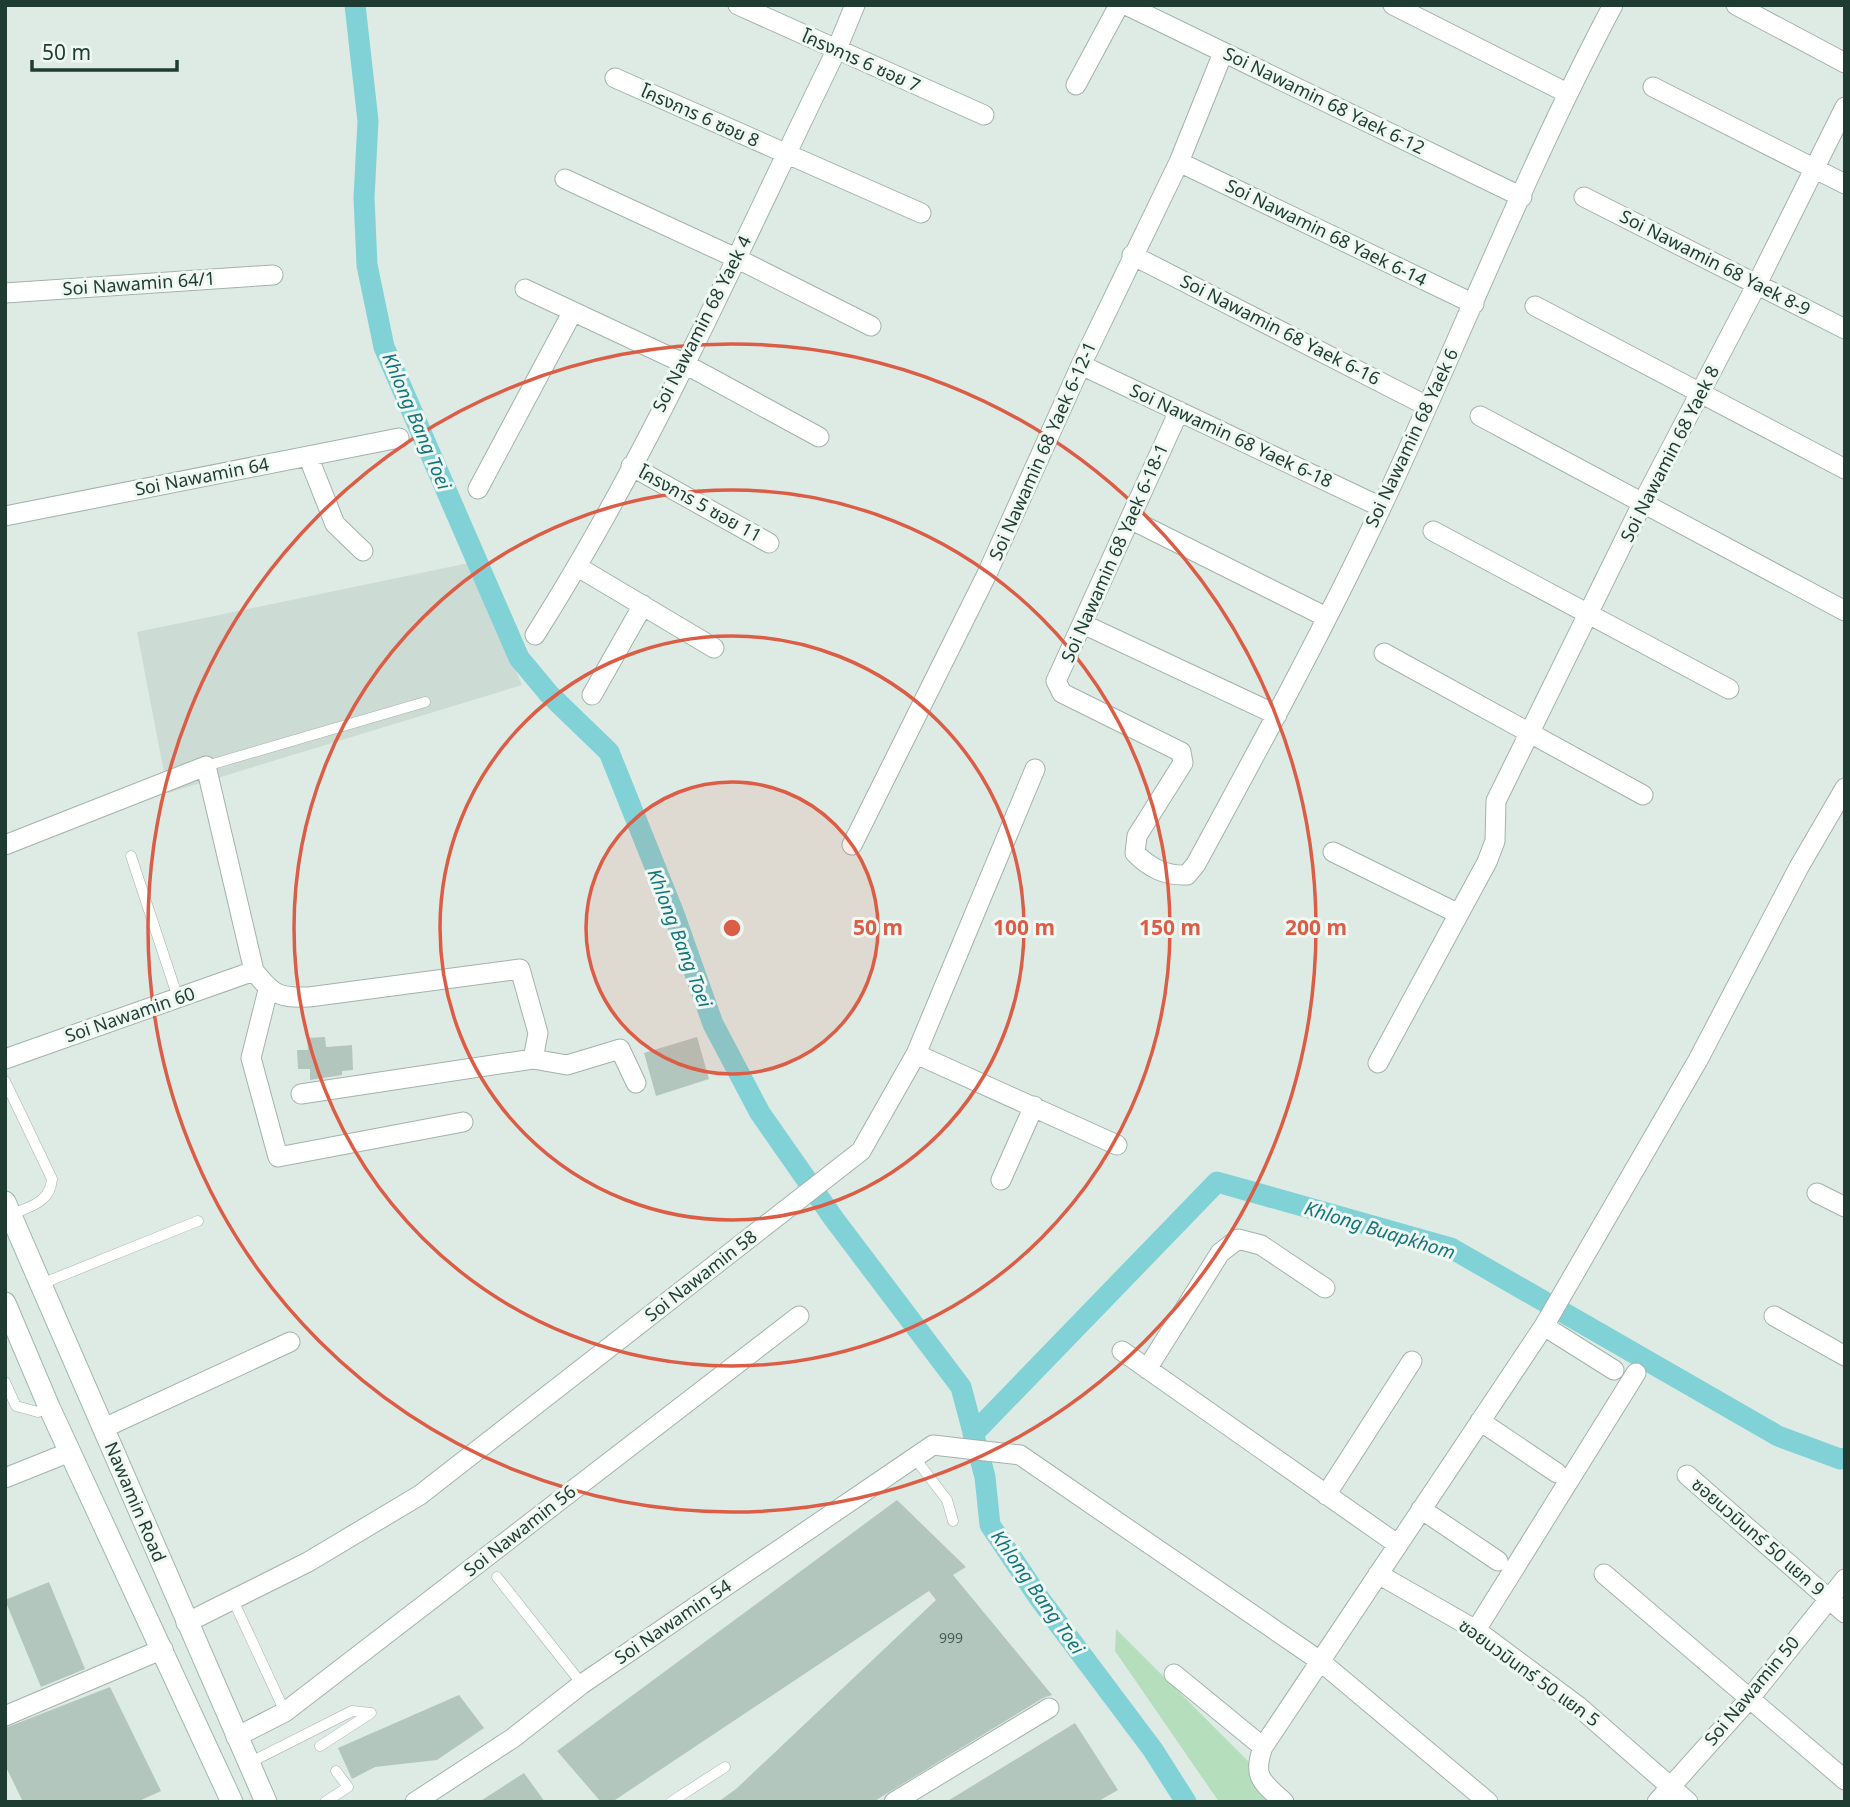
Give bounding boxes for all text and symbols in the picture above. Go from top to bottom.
street label: โครงการ 6 ซอย 7 [798,23,924,97]
scale bar [32,28,177,72]
text: 50 m [42,38,91,66]
street label: Soi Nawamin 68 Yaek 6-12 [1220,41,1429,159]
street label: โครงการ 6 ซอย 8 [637,78,763,152]
street label: Soi Nawamin 68 Yaek 6-14 [1222,173,1431,291]
street label: Soi Nawamin 68 Yaek 8-9 [1616,204,1815,321]
street label: Soi Nawamin 68 Yaek 4 [646,231,756,416]
street label: Soi Nawamin 64/1 [62,266,216,300]
street label: Soi Nawamin 68 Yaek 6-16 [1176,268,1384,390]
street label: Soi Nawamin 68 Yaek 6-12-1 [983,337,1101,564]
street label: Soi Nawamin 68 Yaek 6 [1359,344,1463,531]
water label: Khlong Bang Toei [376,348,458,495]
street label: Soi Nawamin 68 Yaek 8 [1614,361,1724,546]
street label: Soi Nawamin 68 Yaek 6-18 [1126,377,1337,493]
street label: Soi Nawamin 68 Yaek 6-18-1 [1055,439,1173,666]
street label: Soi Nawamin 64 [133,451,271,501]
street label: โครงการ 5 ซอย 11 [634,459,767,547]
water label: Khlong Bang Toei [642,865,719,1012]
text: 50 m [853,913,903,941]
text: 100 m [993,913,1055,941]
text: 150 m [1139,913,1201,941]
text: 200 m [1285,913,1347,941]
centre of rings [720,916,744,940]
street label: Soi Nawamin 60 [61,981,198,1048]
water label: Khlong Buapkhom [1302,1195,1458,1265]
street label: Soi Nawamin 58 [639,1224,761,1327]
street label: Nawamin Road [100,1438,172,1565]
street label: ซอยนวมินทร์ 50 แยก 9 [1687,1472,1830,1601]
street label: Soi Nawamin 56 [458,1479,580,1582]
water label: Khlong Bang Toei [985,1524,1091,1660]
street label: Soi Nawamin 54 [609,1573,736,1669]
street label: ซอยนวมินทร์ 50 แยก 5 [1454,1613,1605,1732]
house number: 999 [939,1628,963,1647]
street label: Soi Nawamin 50 [1698,1631,1804,1750]

